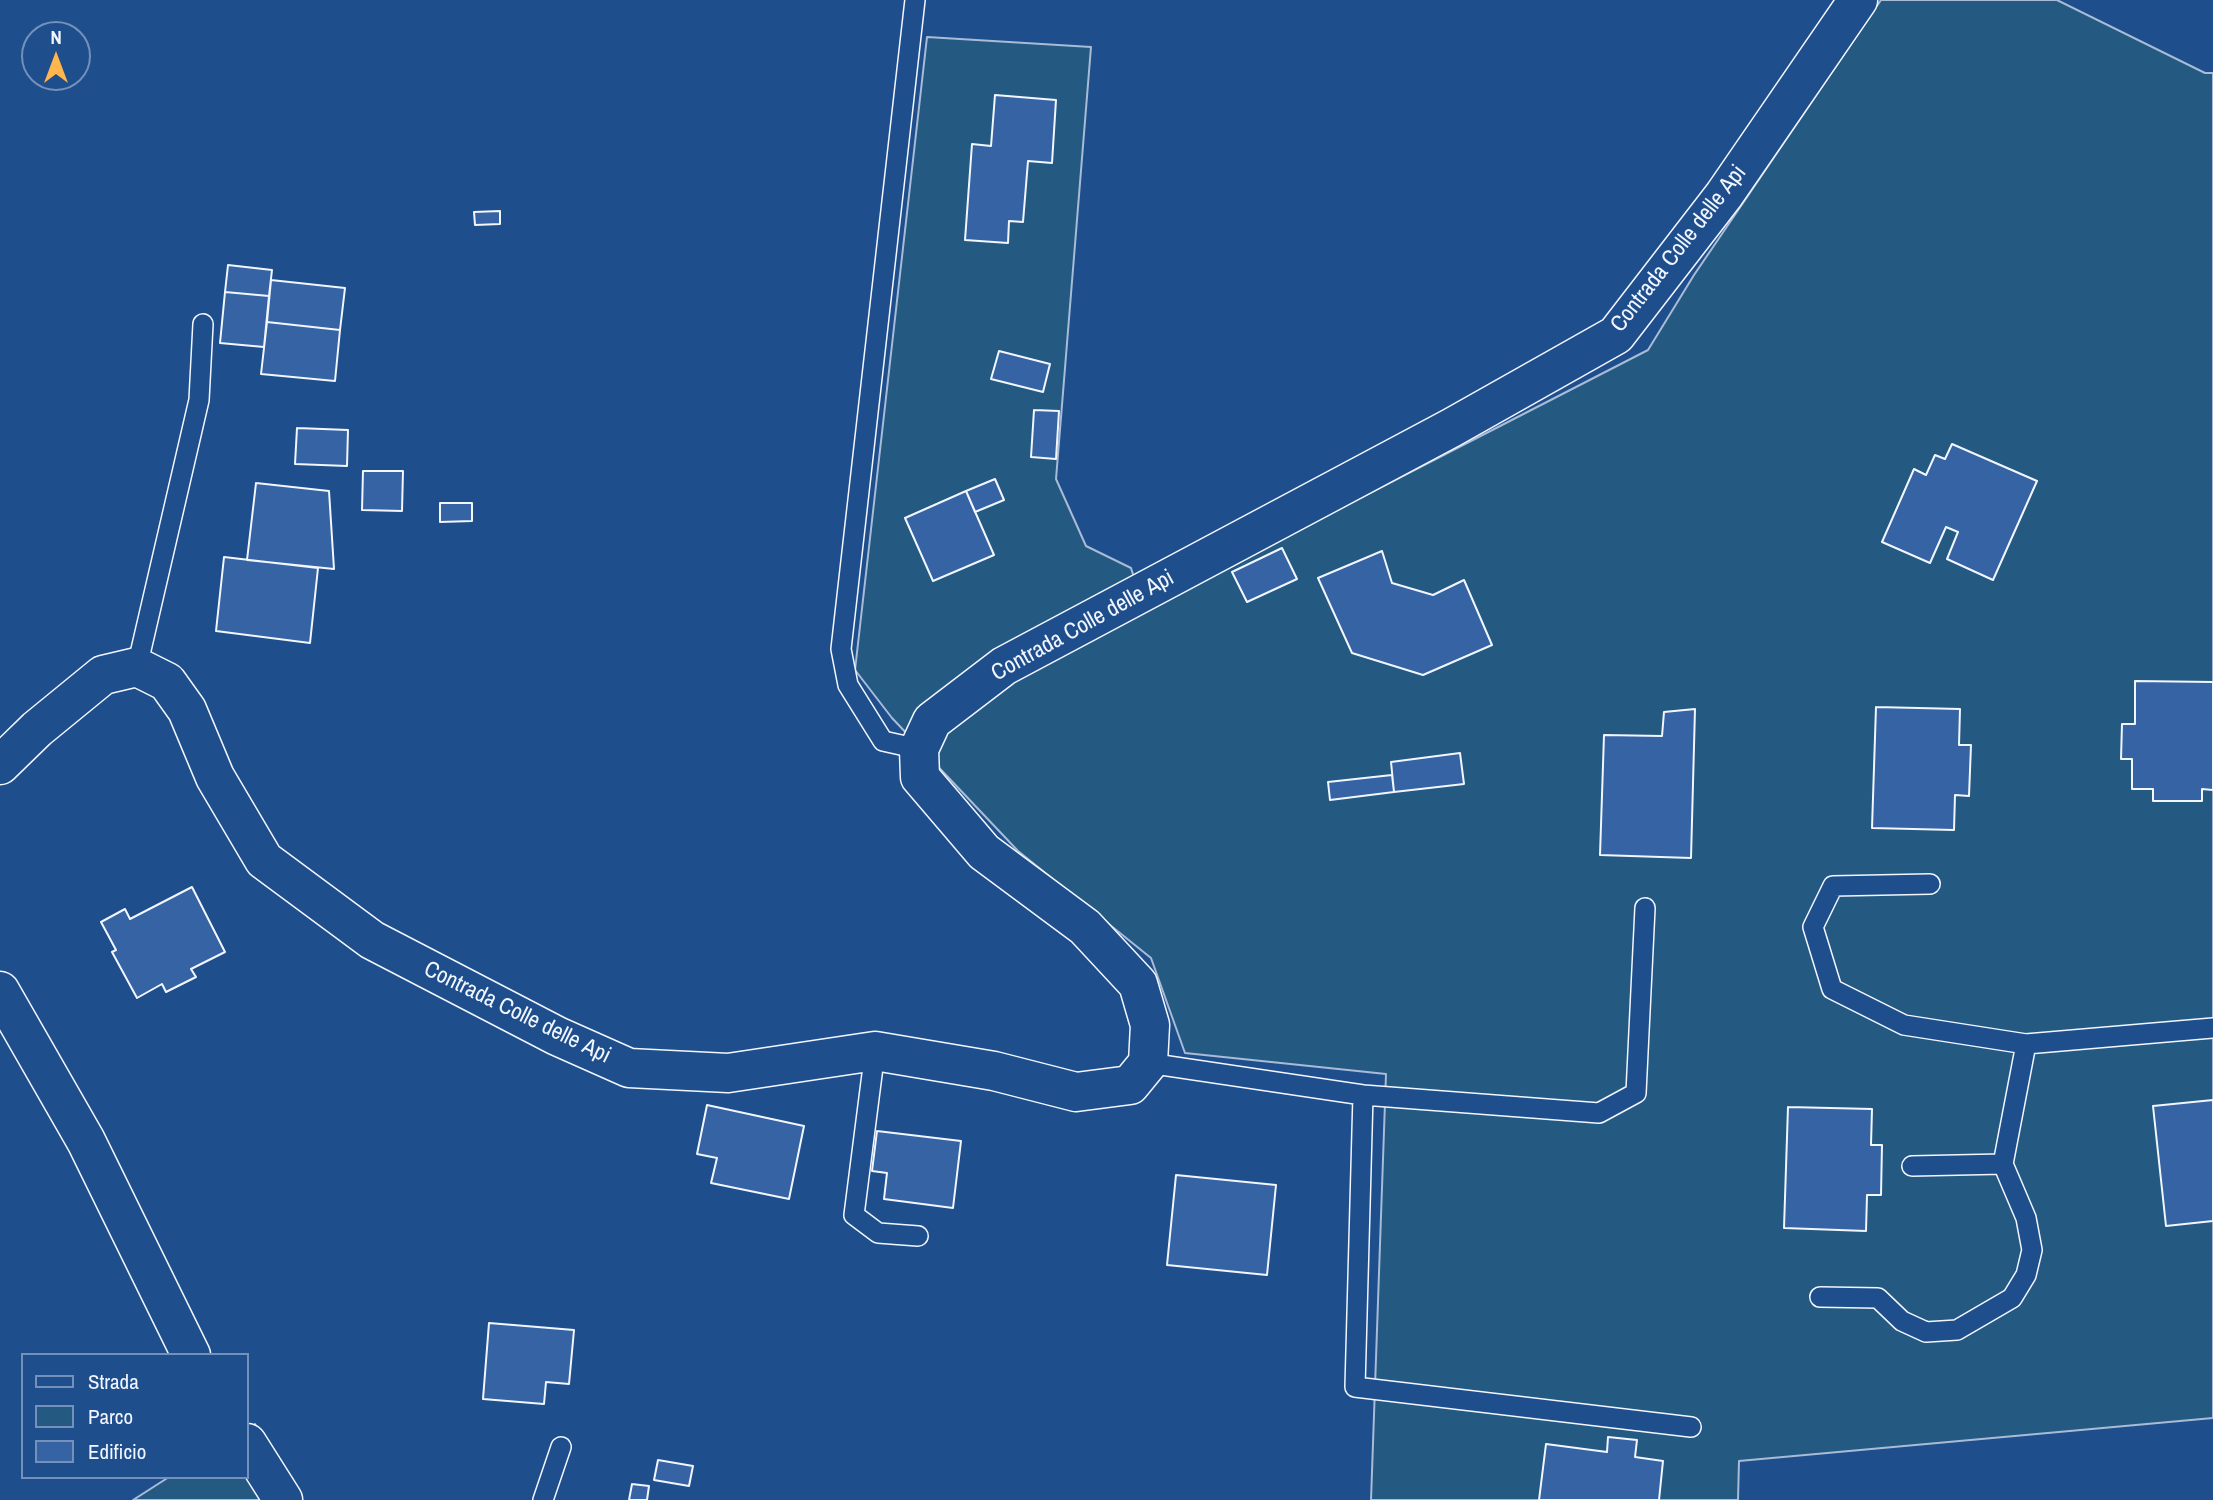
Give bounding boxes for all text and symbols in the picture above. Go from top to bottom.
north arrow [21,21,91,91]
text: N [50,24,62,50]
street label: Contrada Colle delle Api [1605,160,1753,338]
street label: Contrada Colle delle Api [987,564,1179,688]
street label: Contrada Colle delle Api [419,956,615,1070]
legend [21,1353,248,1479]
text: Strada [88,1367,139,1396]
text: Parco [88,1402,133,1431]
text: Edificio [88,1437,146,1466]

